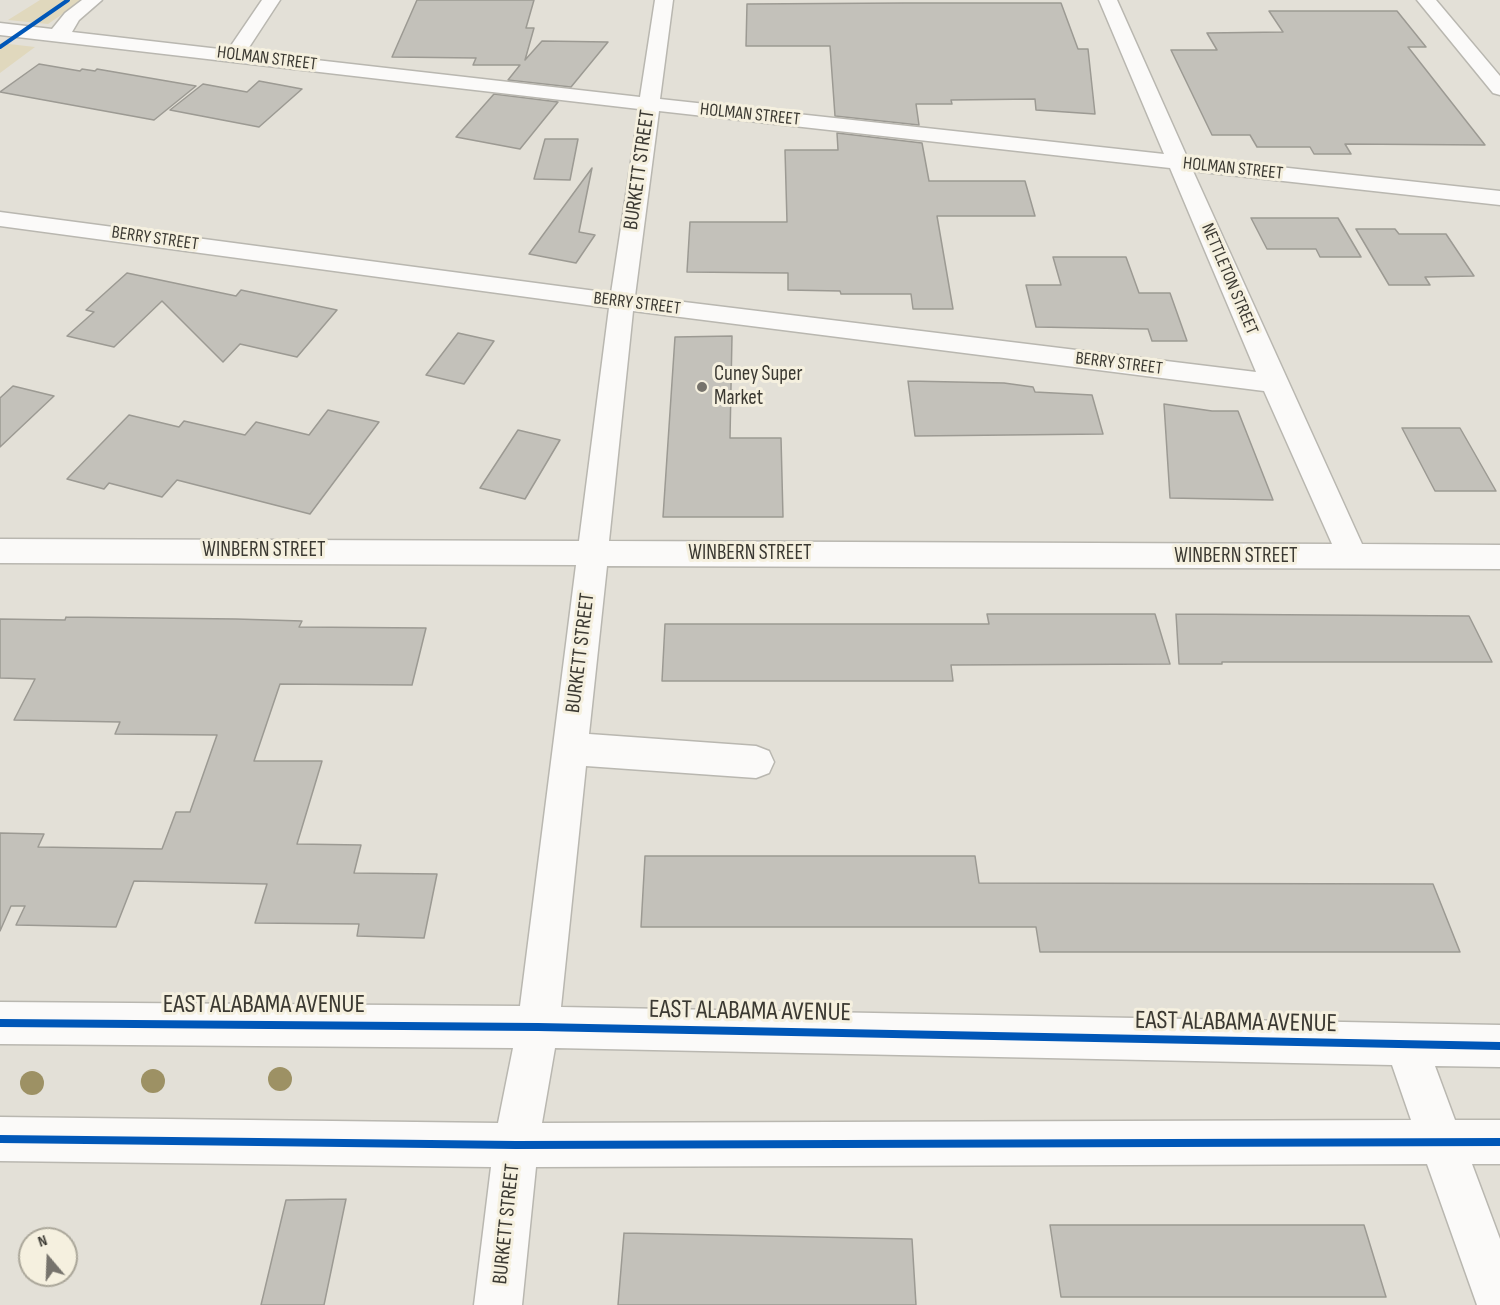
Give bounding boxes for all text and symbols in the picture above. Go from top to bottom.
street label: HOLMAN STREET [216,42,318,76]
street label: HOLMAN STREET [699,99,801,131]
street label: BURKETT STREET [619,108,661,232]
street label: HOLMAN STREET [1182,153,1284,185]
street label: NETTLETON STREET [1196,220,1262,338]
street label: BERRY STREET [110,222,200,256]
street label: BERRY STREET [592,288,682,320]
street label: BERRY STREET [1074,348,1164,380]
place label: Cuney Super Market [714,362,803,412]
marker: Cuney Super Market [695,380,709,394]
street label: WINBERN STREET [202,538,326,564]
street label: WINBERN STREET [688,541,812,567]
street label: WINBERN STREET [1174,544,1298,570]
street label: BURKETT STREET [561,591,601,715]
street label: EAST ALABAMA AVENUE [163,989,365,1021]
street label: EAST ALABAMA AVENUE [649,995,851,1029]
street label: EAST ALABAMA AVENUE [1135,1006,1337,1040]
street label: BURKETT STREET [488,1163,526,1285]
north arrow [18,1227,78,1287]
text: N [35,1231,50,1252]

